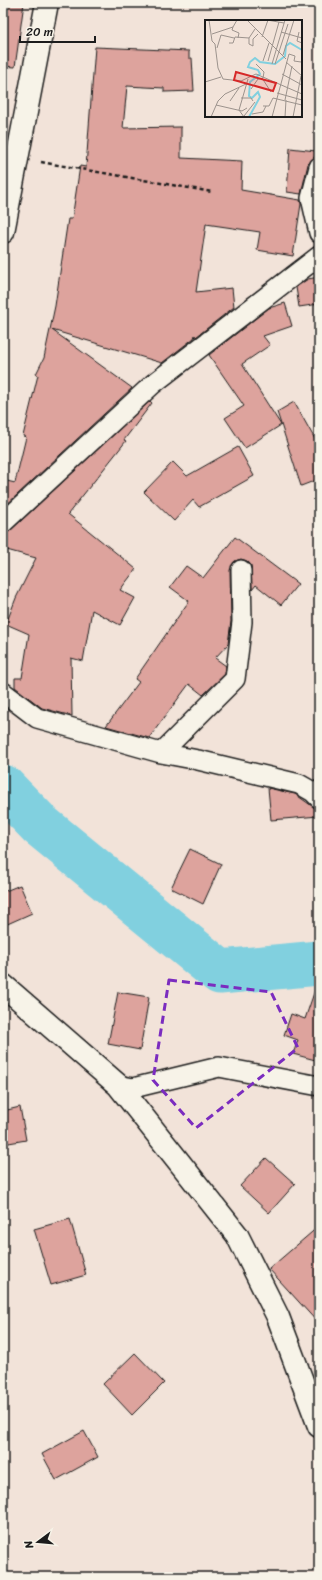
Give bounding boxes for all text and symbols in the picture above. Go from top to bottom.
scale bar [20,18,95,44]
inset map [205,20,302,117]
text: 20 m [26,21,53,43]
north arrow [18,1522,58,1562]
text: N [19,1538,39,1552]

